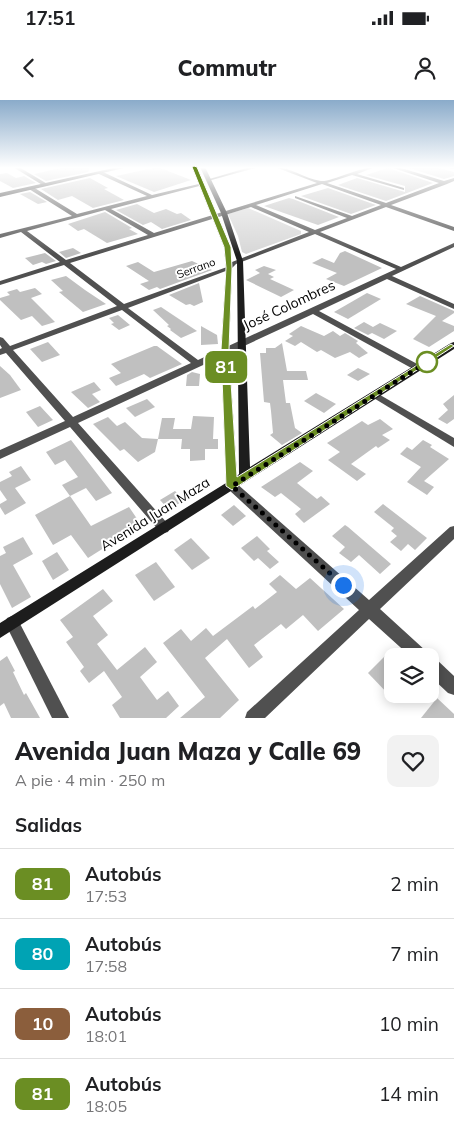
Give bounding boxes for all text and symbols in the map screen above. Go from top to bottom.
text: 17:51 [25,6,75,30]
icon: back [15,54,43,82]
text: Commutr [178,54,276,82]
icon: person [411,54,439,82]
street label: Serrano [175,255,217,281]
street label: José Colombres [240,276,338,334]
line badge: 81 [204,351,248,383]
unlabelled marker [416,351,438,373]
text: 81 [215,355,237,378]
street label: Avenida Juan Maza [97,473,213,555]
your location [331,573,356,598]
map controls [384,648,439,703]
button: layers [384,648,439,703]
button: heart [387,735,439,787]
text: Avenida Juan Maza y Calle 69 [15,736,361,766]
text: A pie · 4 min · 250 m [15,770,165,790]
text: Salidas [15,813,82,837]
text: Autobús [85,862,162,886]
text: 81 [32,872,53,895]
text: 2 min [390,872,439,896]
text: 17:53 [85,886,127,906]
text: Autobús [85,932,162,956]
text: 80 [32,942,53,965]
text: 7 min [390,942,439,966]
text: 17:58 [85,956,127,976]
text: Autobús [85,1002,162,1026]
text: 10 [32,1012,53,1035]
text: 10 min [379,1012,439,1036]
text: 18:01 [85,1026,127,1046]
text: Autobús [85,1072,162,1096]
text: 81 [32,1082,53,1105]
text: 14 min [379,1082,439,1106]
text: 18:05 [85,1096,127,1116]

